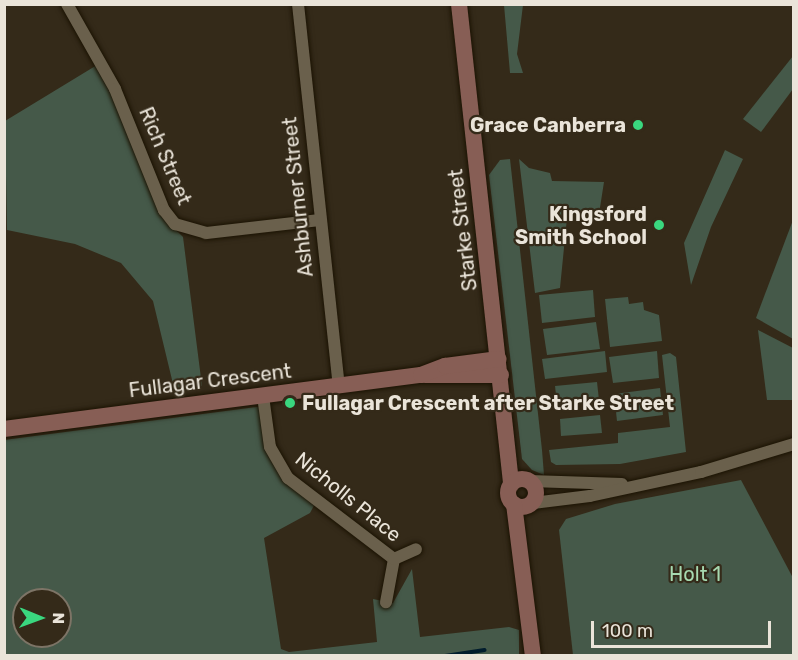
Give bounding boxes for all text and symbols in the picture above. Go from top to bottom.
street label: Rich Street [134,104,196,208]
place label: Grace Canberra [470,113,626,137]
street label: Ashburner Street [278,116,318,278]
marker: Grace Canberra [631,118,645,132]
street label: Starke Street [444,168,482,292]
place label: Kingsford Smith School [515,202,647,249]
marker: Kingsford Smith School [652,218,666,232]
street label: Fullagar Crescent [127,359,293,403]
place label: Fullagar Crescent after Starke Street [302,391,675,415]
marker: Fullagar Crescent after Starke Street [283,396,297,410]
street label: Nicholls Place [290,447,406,547]
park label: Holt 1 [669,562,721,586]
north arrow [12,588,72,648]
scale bar [594,609,774,647]
text: N [49,612,68,624]
text: 100 m [602,620,653,642]

